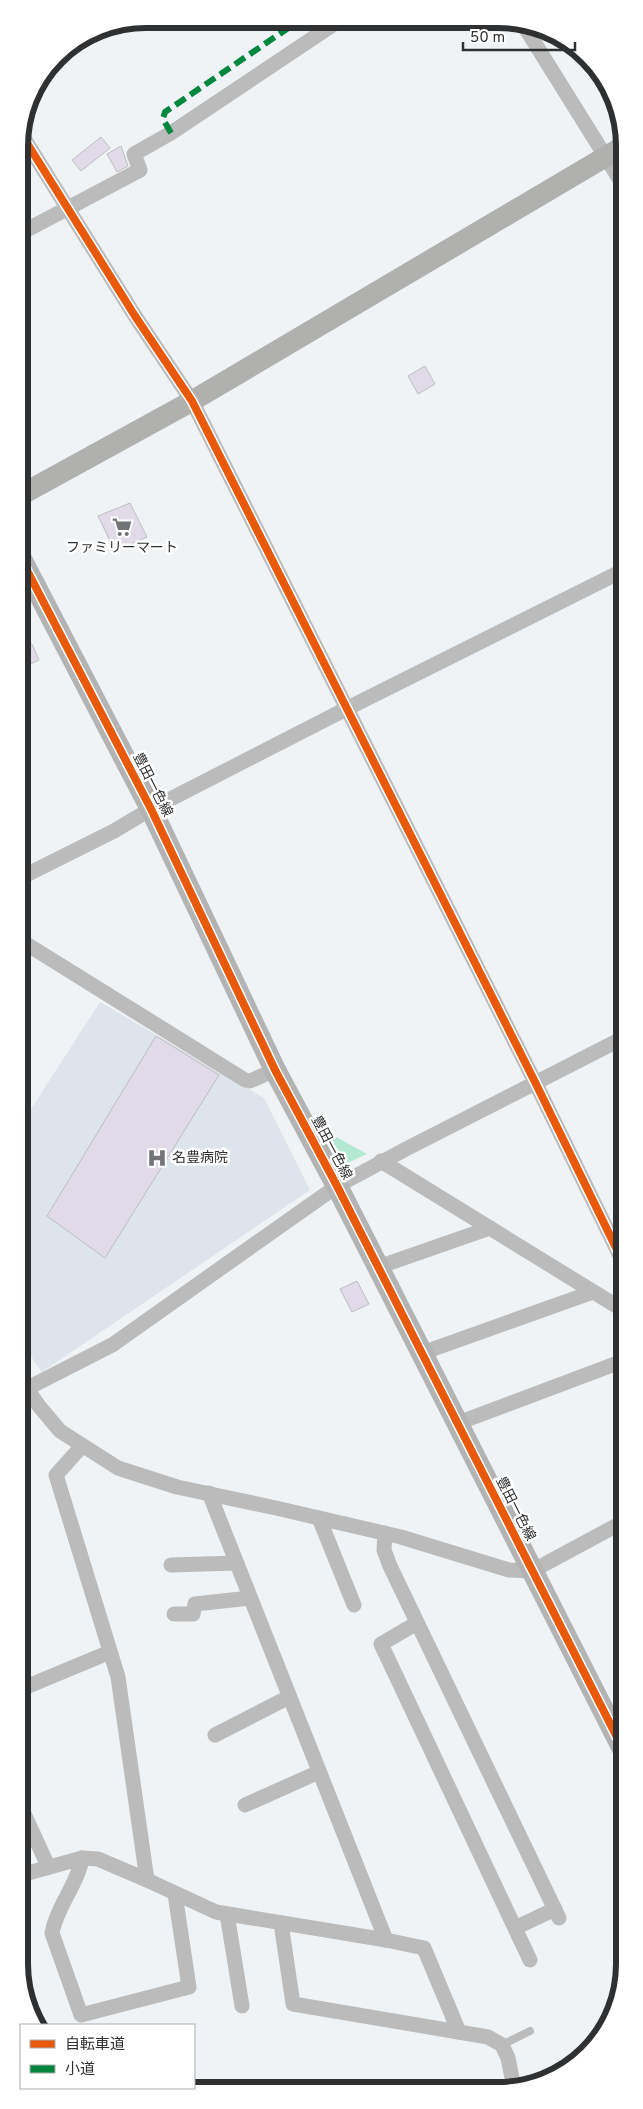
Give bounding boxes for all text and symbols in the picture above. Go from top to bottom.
scale bar [463,20,576,52]
text: 50 m [470,29,505,48]
supermarket icon: ファミリーマート [111,516,133,538]
place label: ファミリーマート [66,540,178,557]
street label: 豊田一色線 [129,750,175,820]
street label: 豊田一色線 [307,1113,355,1183]
hospital icon: 名豊病院 [146,1147,168,1169]
place label: 名豊病院 [172,1150,228,1167]
street label: 豊田一色線 [492,1474,538,1544]
legend [20,2024,195,2089]
text: 自転車道 [65,2036,125,2055]
text: 小道 [65,2061,95,2080]

